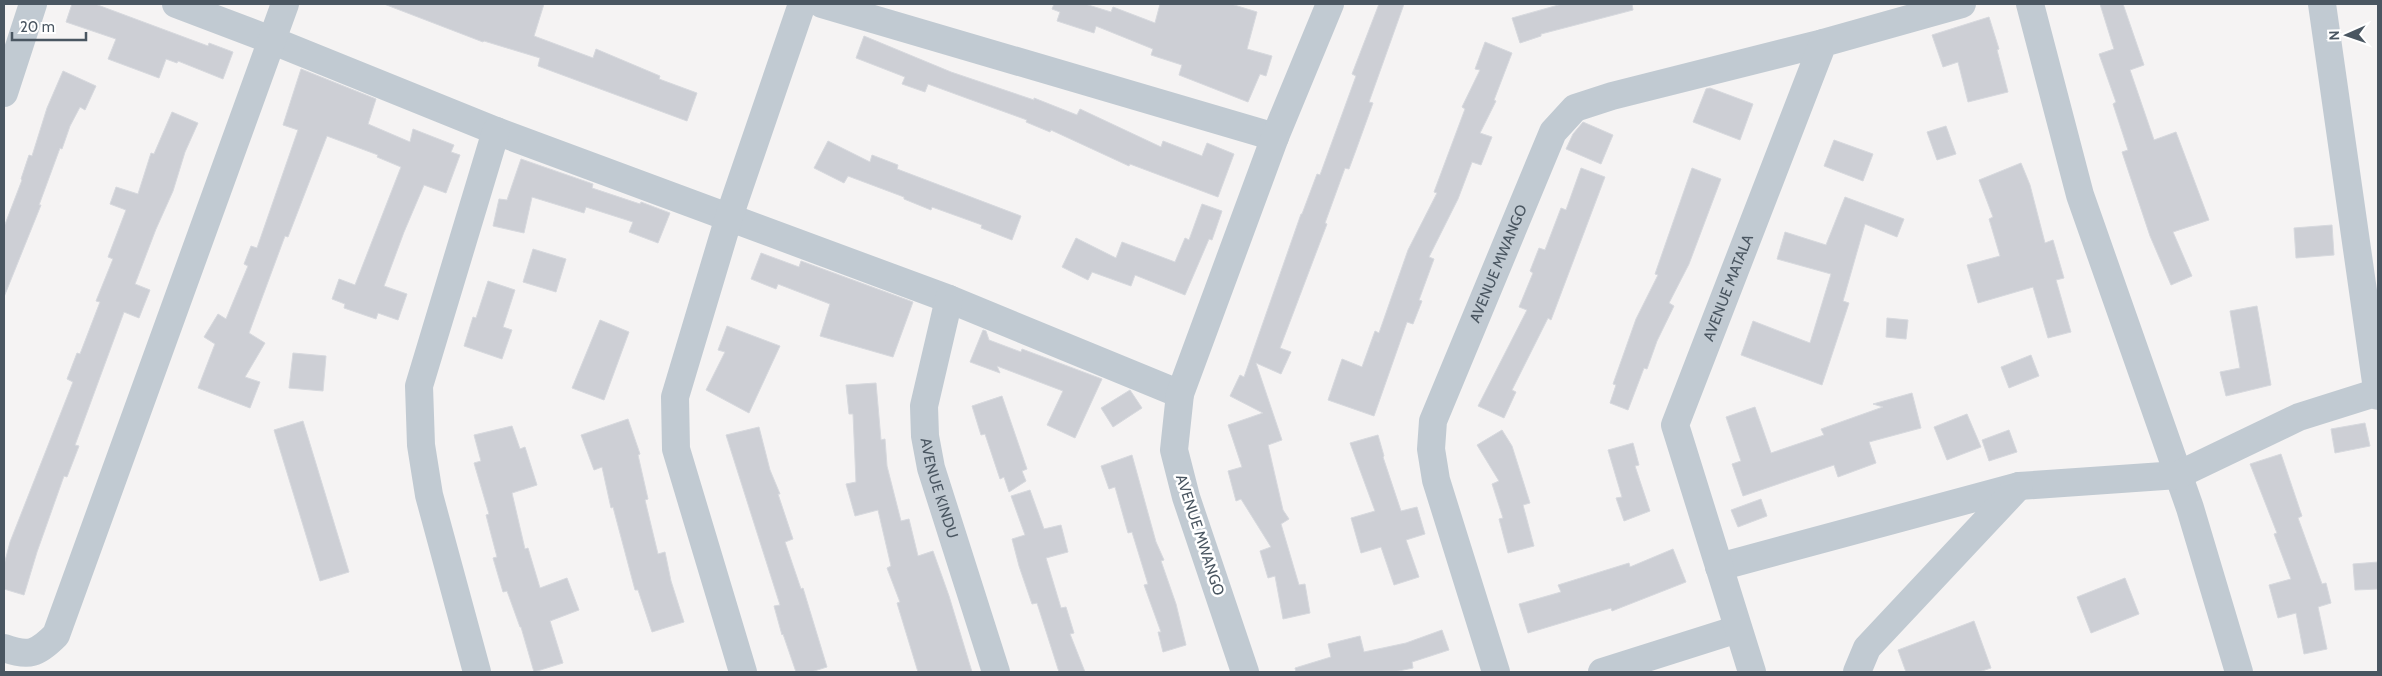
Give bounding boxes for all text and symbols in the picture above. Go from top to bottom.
scale bar [12,10,86,42]
north arrow [2322,10,2372,60]
text: 20 m [20,18,55,36]
text: N [2325,30,2343,41]
street label: AVENUE MWANGO [1466,202,1531,325]
street label: AVENUE MATALA [1699,231,1757,344]
street label: AVENUE KINDU [917,437,962,541]
street label: AVENUE MWANGO [1172,472,1228,598]

